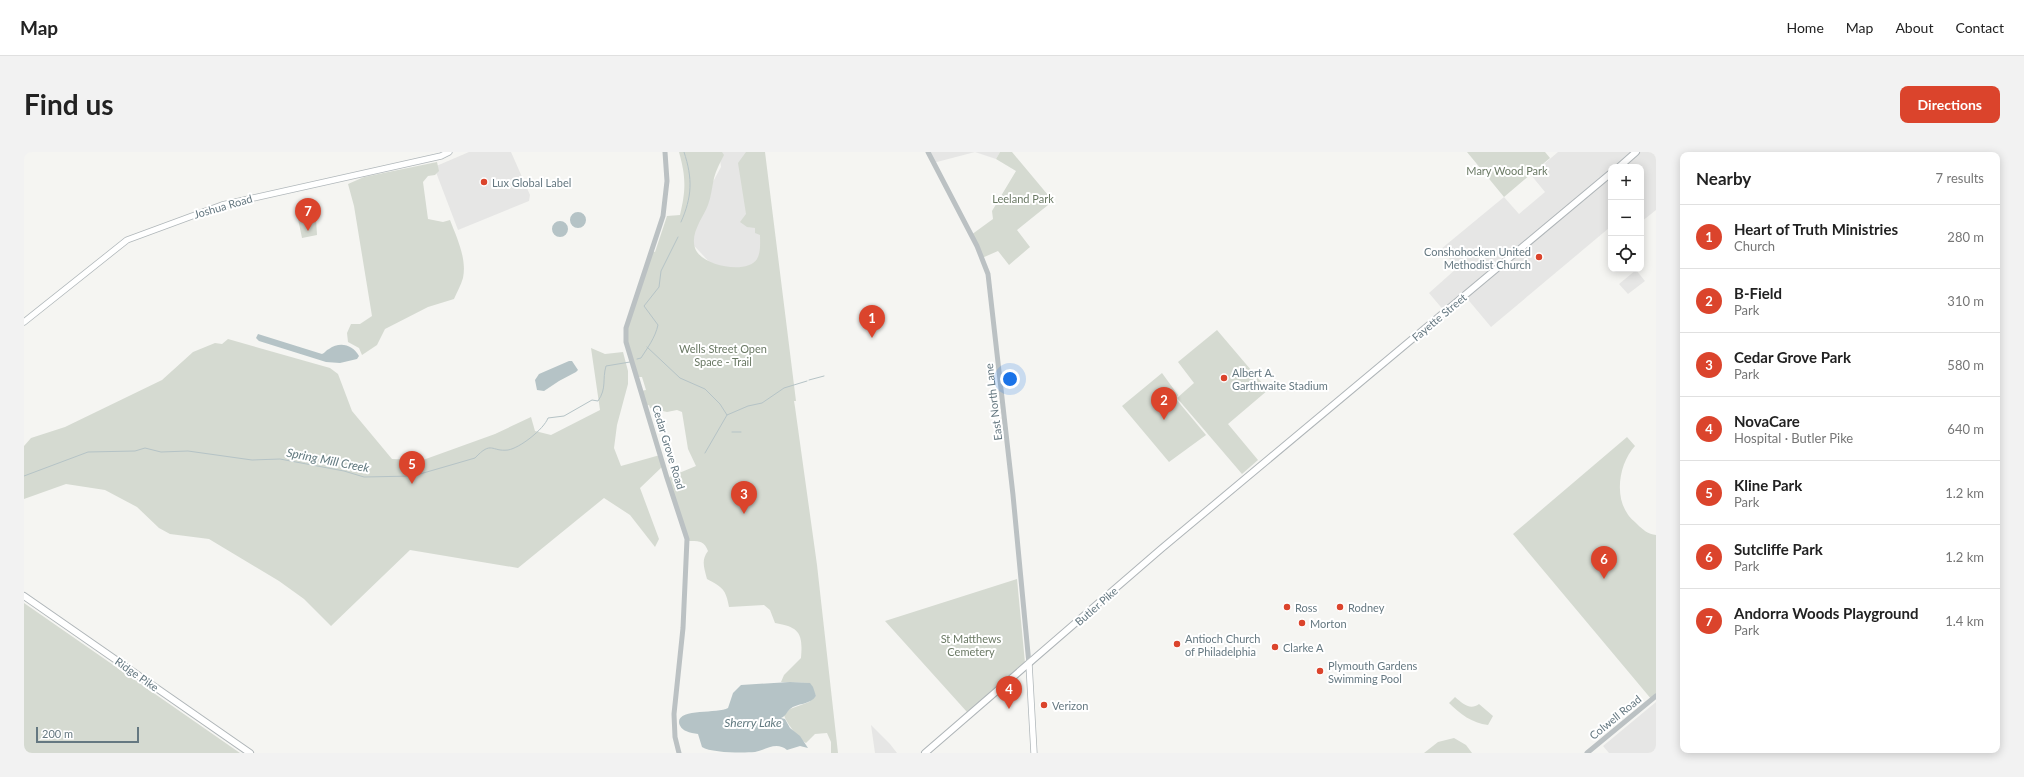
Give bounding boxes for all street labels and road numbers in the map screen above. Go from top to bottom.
street label: Joshua Road [192,191,254,221]
street label: Fayette Street [1409,290,1469,344]
street label: East North Lane [982,362,1004,441]
street label: Cedar Grove Road [650,403,688,491]
street label: Butler Pike [1072,584,1120,628]
street label: Ridge Pike [113,654,161,694]
street label: Colwell Road [1586,692,1644,742]

